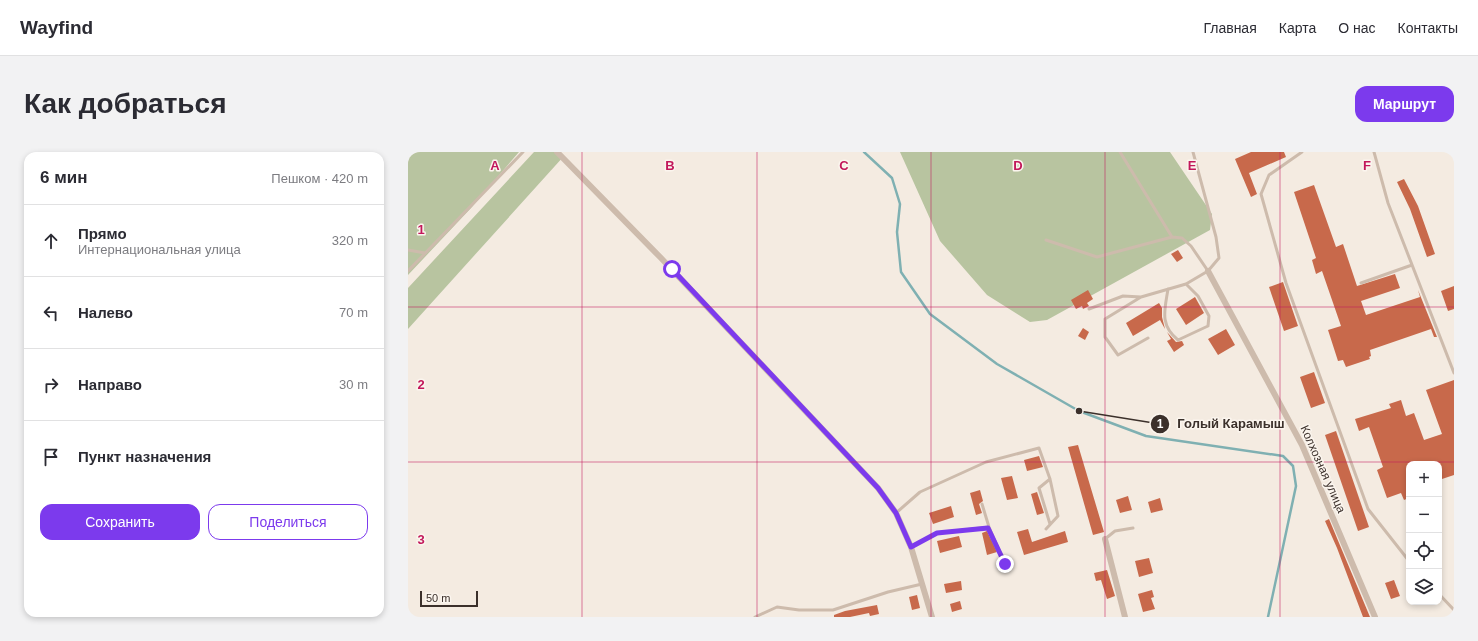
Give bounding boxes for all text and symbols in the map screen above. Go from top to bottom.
text: Wayfind [20,17,93,38]
text: Главная [1203,20,1257,36]
text: Карта [1279,20,1316,36]
text: О нас [1338,20,1376,36]
text: Контакты [1398,20,1458,36]
button: Маршрут [1355,86,1454,122]
text: Как добраться [24,88,226,119]
text: A [490,158,500,173]
text: B [665,158,675,173]
text: C [839,158,849,173]
text: D [1013,158,1023,173]
text: E [1188,158,1197,173]
text: F [1363,158,1371,173]
text: 6 мин [40,168,87,187]
text: Пешком · 420 m [271,171,368,186]
text: 1 [417,222,425,237]
text: Прямо [78,225,127,242]
icon: ahead [40,230,62,252]
text: 320 m [332,233,368,248]
text: Интернациональная улица [78,242,241,257]
route start [663,260,681,278]
icon: left [40,302,62,324]
text: Налево [78,304,133,321]
text: 70 m [339,305,368,320]
icon: right [40,374,62,396]
text: Направо [78,376,142,393]
text: 30 m [339,377,368,392]
text: 2 [417,377,425,392]
callout: Голый Карамыш [1150,411,1293,436]
text: Голый Карамыш [1177,416,1285,431]
text: 1 [1157,417,1164,431]
street label: Колхозная улица [1297,423,1349,515]
icon: arrive [40,446,62,468]
text: Пункт назначения [78,448,211,465]
map controls [1406,461,1442,605]
button: + [1406,461,1442,497]
button: − [1406,497,1442,533]
button: Сохранить [40,504,200,540]
button: Поделиться [208,504,368,540]
text: 3 [417,532,425,547]
button: locate [1406,533,1442,569]
route end [996,555,1014,573]
button: layers [1406,569,1442,605]
scale bar [420,589,478,608]
text: 50 m [426,592,450,604]

